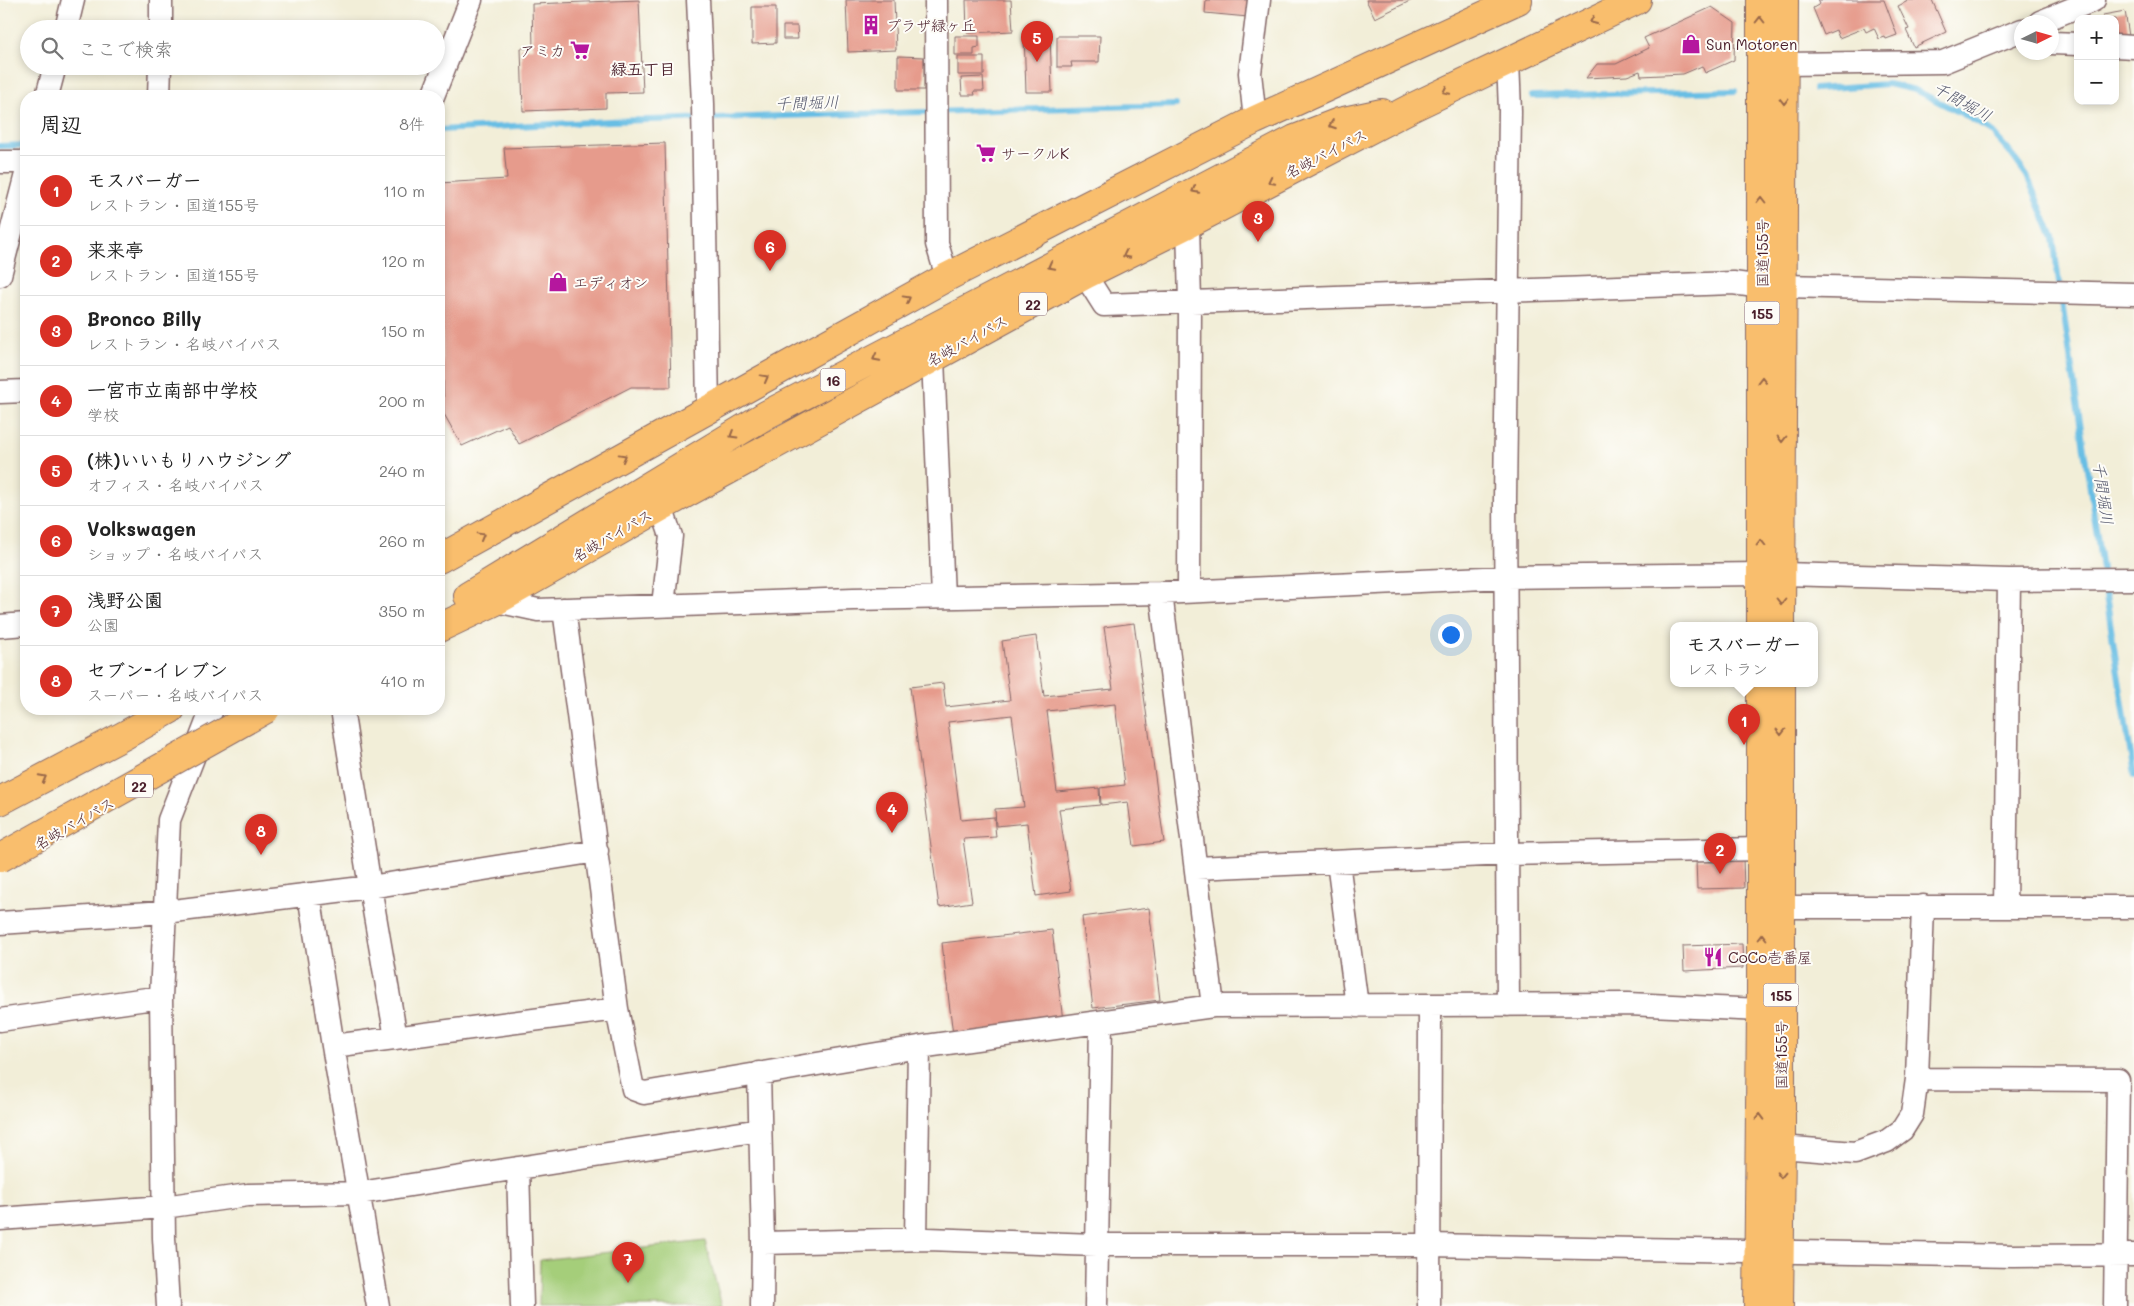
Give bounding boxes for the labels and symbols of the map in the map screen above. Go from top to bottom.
building icon: プラザ緑ヶ丘 [860,14,882,36]
one-way arrow [1589,14,1598,25]
place label: プラザ緑ヶ丘 [886,15,976,35]
north arrow [2014,15,2059,60]
one-way arrow [1755,16,1765,24]
pin: 5 [1021,21,1053,62]
shop icon: Sun Motoren [1680,33,1702,55]
place label: Sun Motoren [1706,34,1797,54]
supermarket icon: アミカ [569,39,591,61]
place label: アミカ [520,40,565,60]
district label: 緑五丁目 [611,58,675,79]
water label: 千間堀川 [1930,76,1996,126]
one-way arrow [1442,85,1451,95]
water label: 千間堀川 [775,90,839,114]
one-way arrow [1779,98,1789,105]
one-way arrow [1328,119,1336,129]
street label: 名岐バイパス [1281,124,1371,182]
supermarket icon: サークルK [975,142,997,164]
place label: サークルK [1001,143,1069,163]
one-way arrow [1267,175,1276,185]
one-way arrow [1191,184,1200,194]
one-way arrow [1756,196,1766,204]
pin: 3 [1242,201,1274,242]
street label: 国道155号 [1752,218,1772,288]
pin: 6 [754,230,786,271]
one-way arrow [1122,249,1131,259]
one-way arrow [1047,260,1056,270]
shop icon: エディオン [547,271,569,293]
place label: エディオン [573,272,649,292]
road number: 22 [1019,292,1047,316]
one-way arrow [902,295,911,305]
road number: 155 [1744,302,1780,324]
street label: 名岐バイパス [923,310,1011,370]
one-way arrow [872,352,881,362]
road number: 16 [820,368,846,392]
one-way arrow [760,374,769,384]
one-way arrow [1757,376,1767,384]
one-way arrow [730,429,739,439]
one-way arrow [1777,435,1787,443]
one-way arrow [618,453,627,463]
water label: 千間堀川 [2089,460,2119,526]
street label: 名岐バイパス [568,504,656,566]
one-way arrow [476,532,485,542]
one-way arrow [1756,538,1766,546]
one-way arrow [1776,598,1786,605]
your location [1438,622,1464,648]
pin: 1 [1728,704,1760,745]
one-way arrow [1776,729,1786,737]
one-way arrow [38,774,47,784]
road number: 22 [125,774,153,798]
street label: 名岐バイパス [30,792,118,854]
pin: 4 [876,792,908,833]
pin: 8 [245,814,277,855]
pin: 2 [1704,833,1736,874]
one-way arrow [1757,933,1767,941]
restaurant icon: CoCo壱番屋 [1702,946,1724,968]
place label: CoCo壱番屋 [1728,947,1812,967]
road number: 155 [1764,984,1798,1006]
street label: 国道155号 [1771,1020,1791,1090]
one-way arrow [1755,1113,1765,1121]
one-way arrow [1775,1171,1786,1179]
pin: 7 [612,1242,644,1283]

